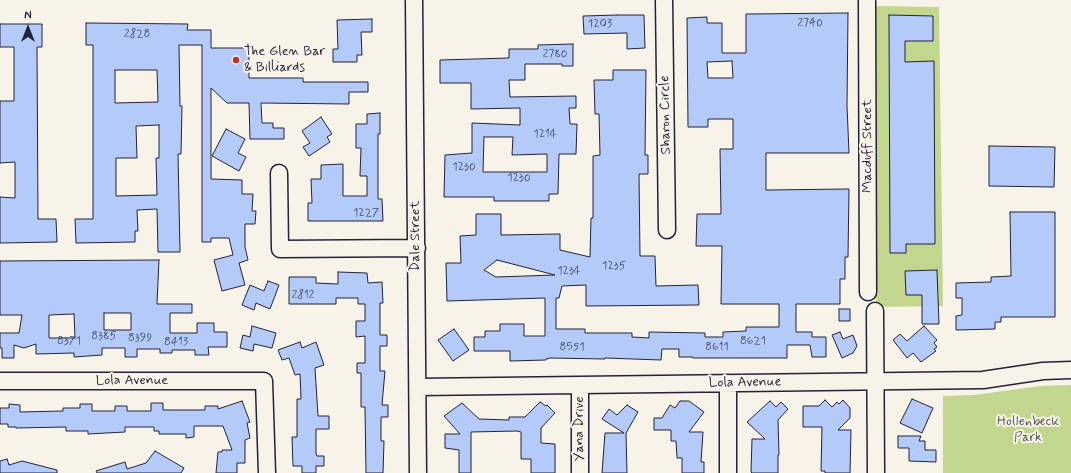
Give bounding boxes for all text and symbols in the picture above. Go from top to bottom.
north arrow [8,8,48,48]
text: N [24,9,32,23]
house number: 2740 [797,16,823,30]
house number: 1203 [588,17,612,31]
house number: 2828 [124,27,150,41]
place label: The Glen Bar & Billiards [244,44,325,76]
house number: 2780 [542,47,568,61]
marker: The Glen Bar & Billiards [231,55,241,65]
street label: Sharon Circle [657,75,675,155]
street label: Macduff Street [860,99,876,193]
house number: 1214 [533,127,557,141]
house number: 1230 [452,160,476,174]
house number: 1230 [507,171,531,185]
street label: Dale Street [408,201,424,271]
house number: 1227 [353,206,379,220]
house number: 1235 [602,259,626,273]
house number: 1234 [557,264,581,278]
house number: 2812 [291,288,315,302]
house number: 8385 [91,329,117,343]
house number: 8399 [128,331,152,345]
house number: 8371 [57,334,81,348]
house number: 8621 [740,334,766,348]
house number: 8413 [164,335,188,349]
house number: 8551 [559,340,585,354]
house number: 8611 [705,340,729,354]
street label: Lola Avenue [96,373,168,389]
street label: Lola Avenue [709,374,781,392]
street label: Yana Drive [572,396,588,462]
park label: Hollenbeck Park [997,414,1059,446]

